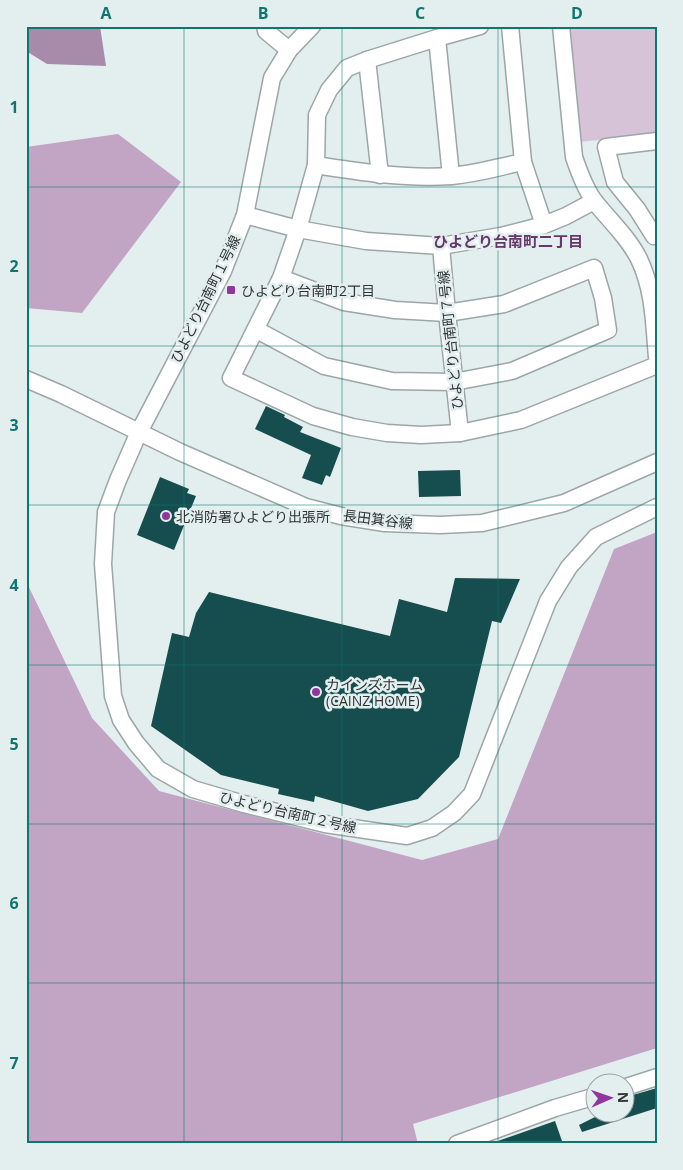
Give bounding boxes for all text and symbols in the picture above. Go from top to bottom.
text: A [100,2,112,24]
text: B [258,2,268,24]
text: C [415,2,425,24]
text: D [571,2,583,24]
text: 1 [9,96,19,118]
district label: ひよどり台南町二丁目 [433,231,583,251]
street label: ひよどり台南町１号線 [166,232,244,366]
text: 2 [9,255,19,277]
street label: ひよどり台南町７号線 [433,269,467,411]
place label: ひよどり台南町2丁目 [241,281,375,300]
marker: ひよどり台南町2丁目 [225,284,237,296]
text: 3 [9,414,19,436]
street label: 長田箕谷線 [342,505,414,533]
place label: 北消防署ひよどり出張所 [176,507,330,526]
marker: 北消防署ひよどり出張所 [160,510,172,522]
text: 4 [9,574,19,596]
place label: カインズホーム (CAINZ HOME) [326,675,423,710]
marker: カインズホーム (CAINZ HOME) [310,686,322,698]
text: 5 [9,733,19,755]
street label: ひよどり台南町２号線 [218,787,358,837]
text: 6 [9,892,19,914]
text: 7 [9,1052,19,1074]
north arrow [586,1072,636,1122]
text: N [614,1092,633,1104]

